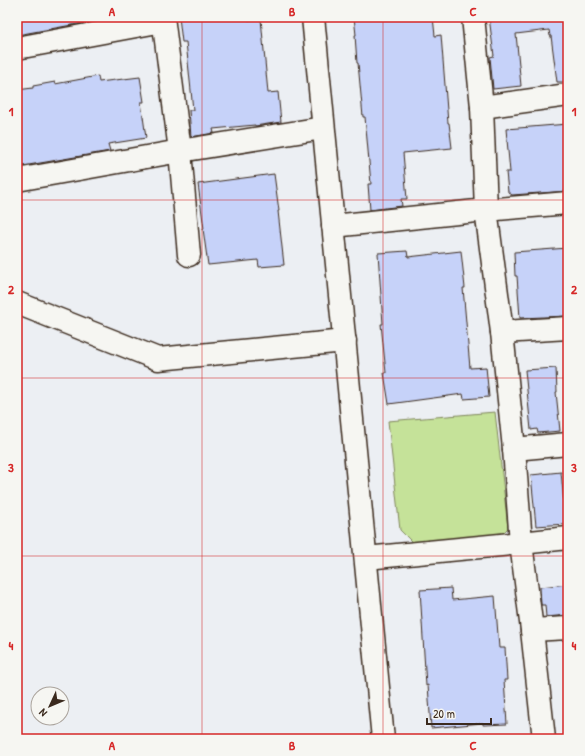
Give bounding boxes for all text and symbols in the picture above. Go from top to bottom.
text: A [109,2,116,20]
text: B [289,2,296,20]
text: C [469,2,477,20]
text: 1 [9,102,14,120]
text: 1 [572,102,577,120]
text: 2 [8,280,15,298]
text: 2 [571,280,578,298]
text: 3 [8,458,14,476]
text: 3 [571,458,577,476]
text: 4 [9,636,14,654]
text: 4 [572,636,577,654]
north arrow [30,686,70,726]
scale bar [427,700,491,726]
text: 20 m [433,705,455,722]
text: N [36,706,50,720]
text: A [109,736,116,754]
text: B [289,736,296,754]
text: C [469,736,477,754]

